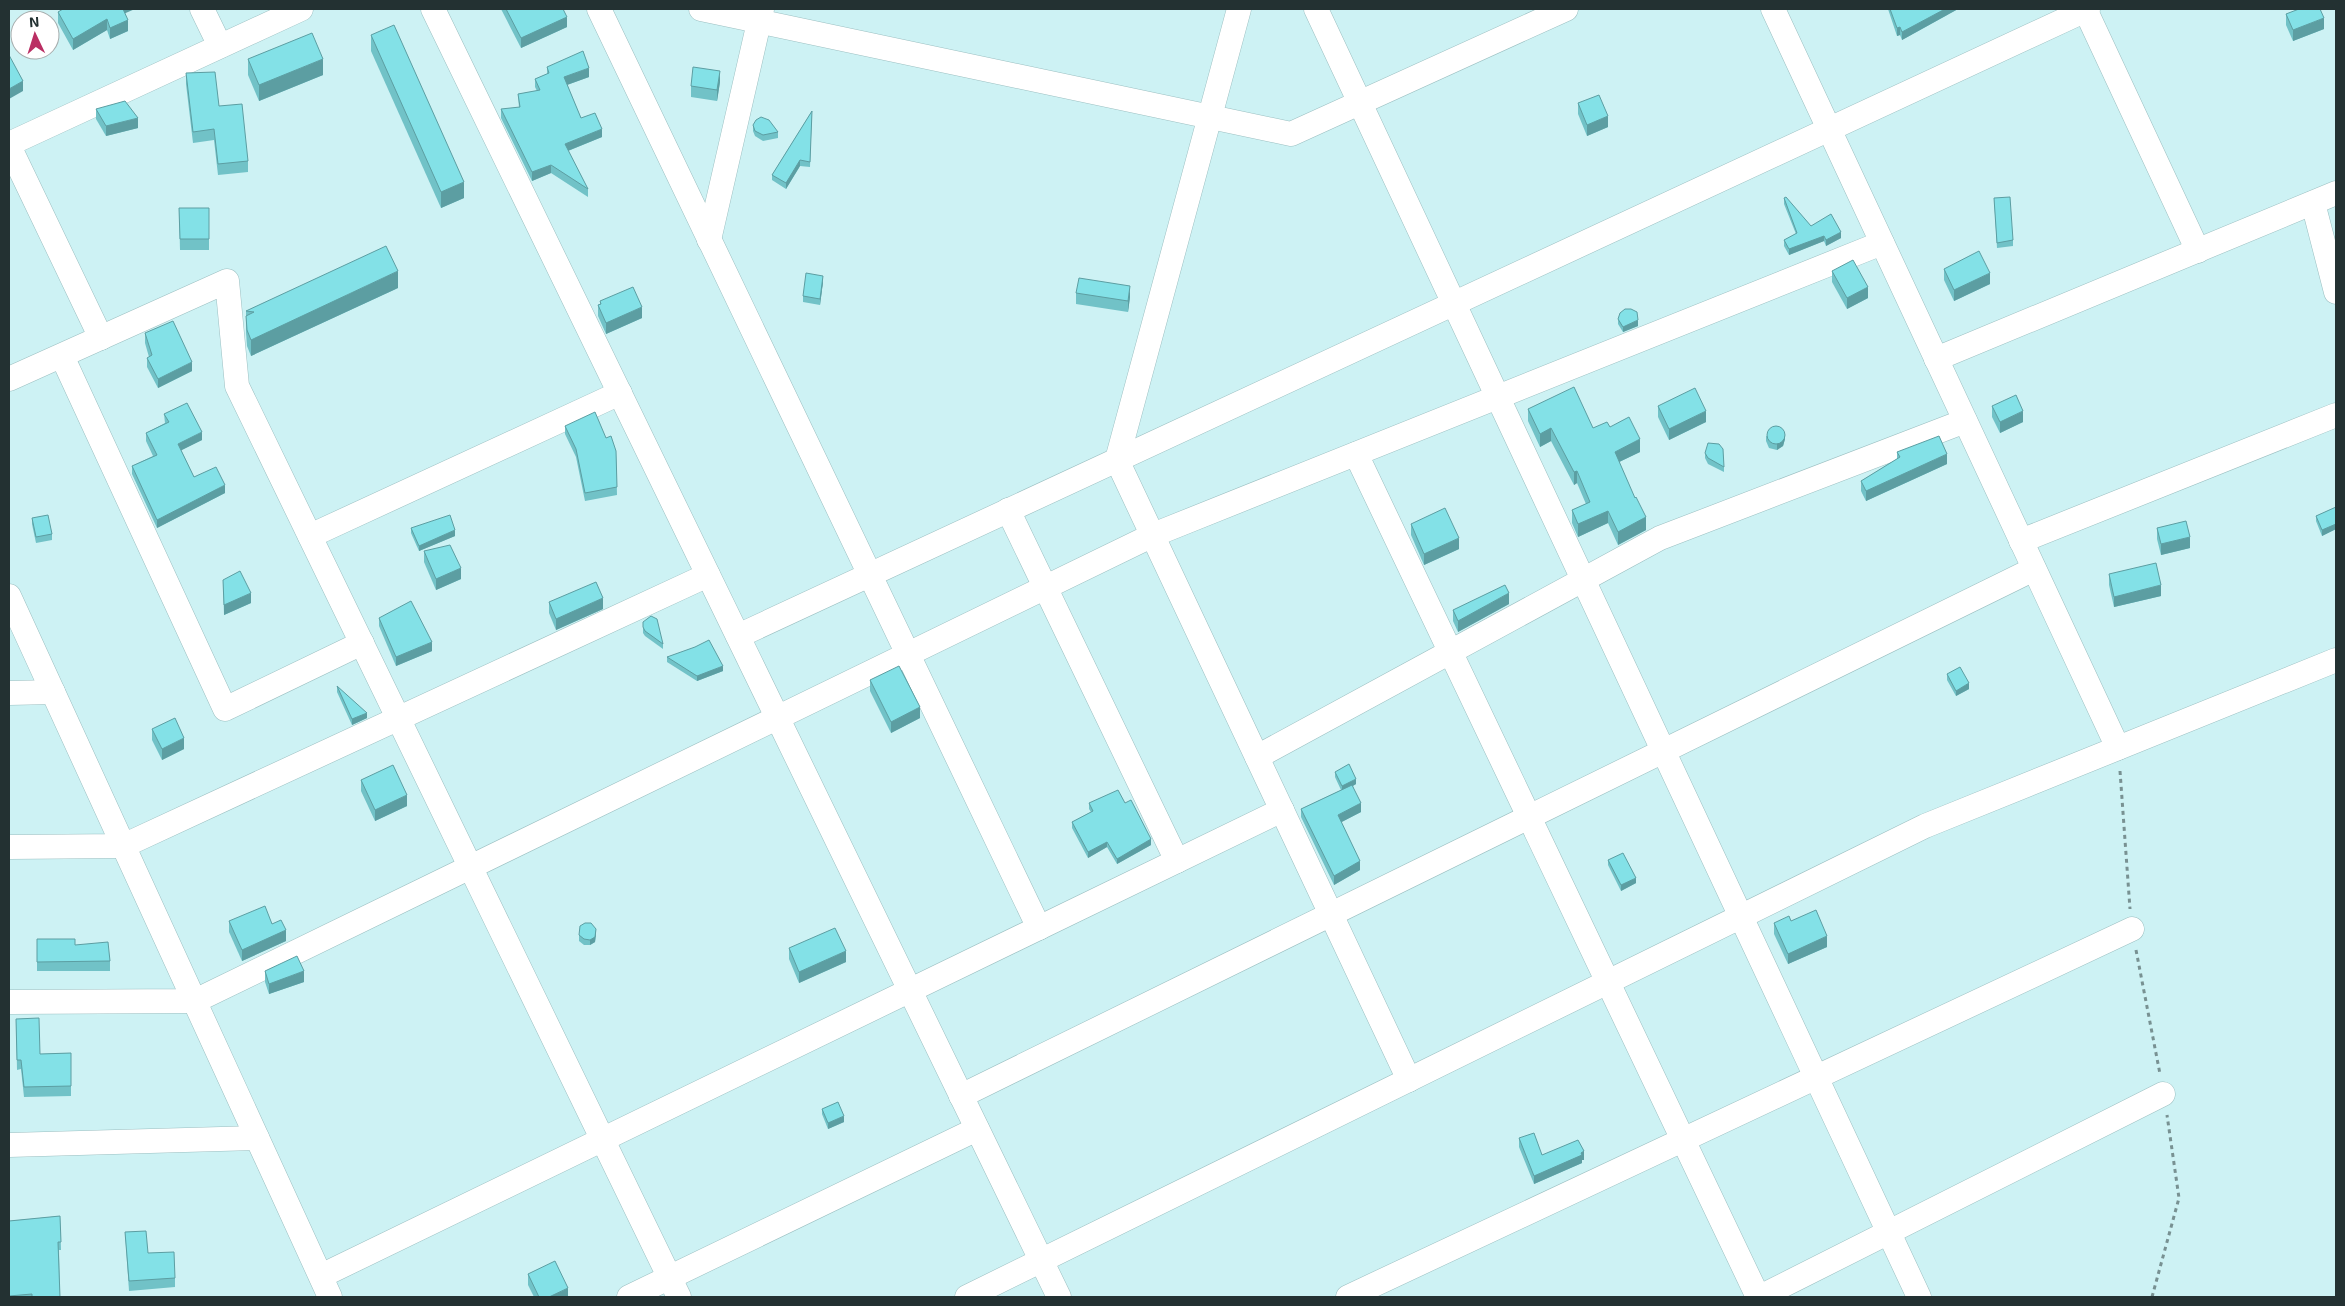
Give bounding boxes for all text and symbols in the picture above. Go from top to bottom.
north arrow [10,10,60,60]
text: N [28,13,40,30]

